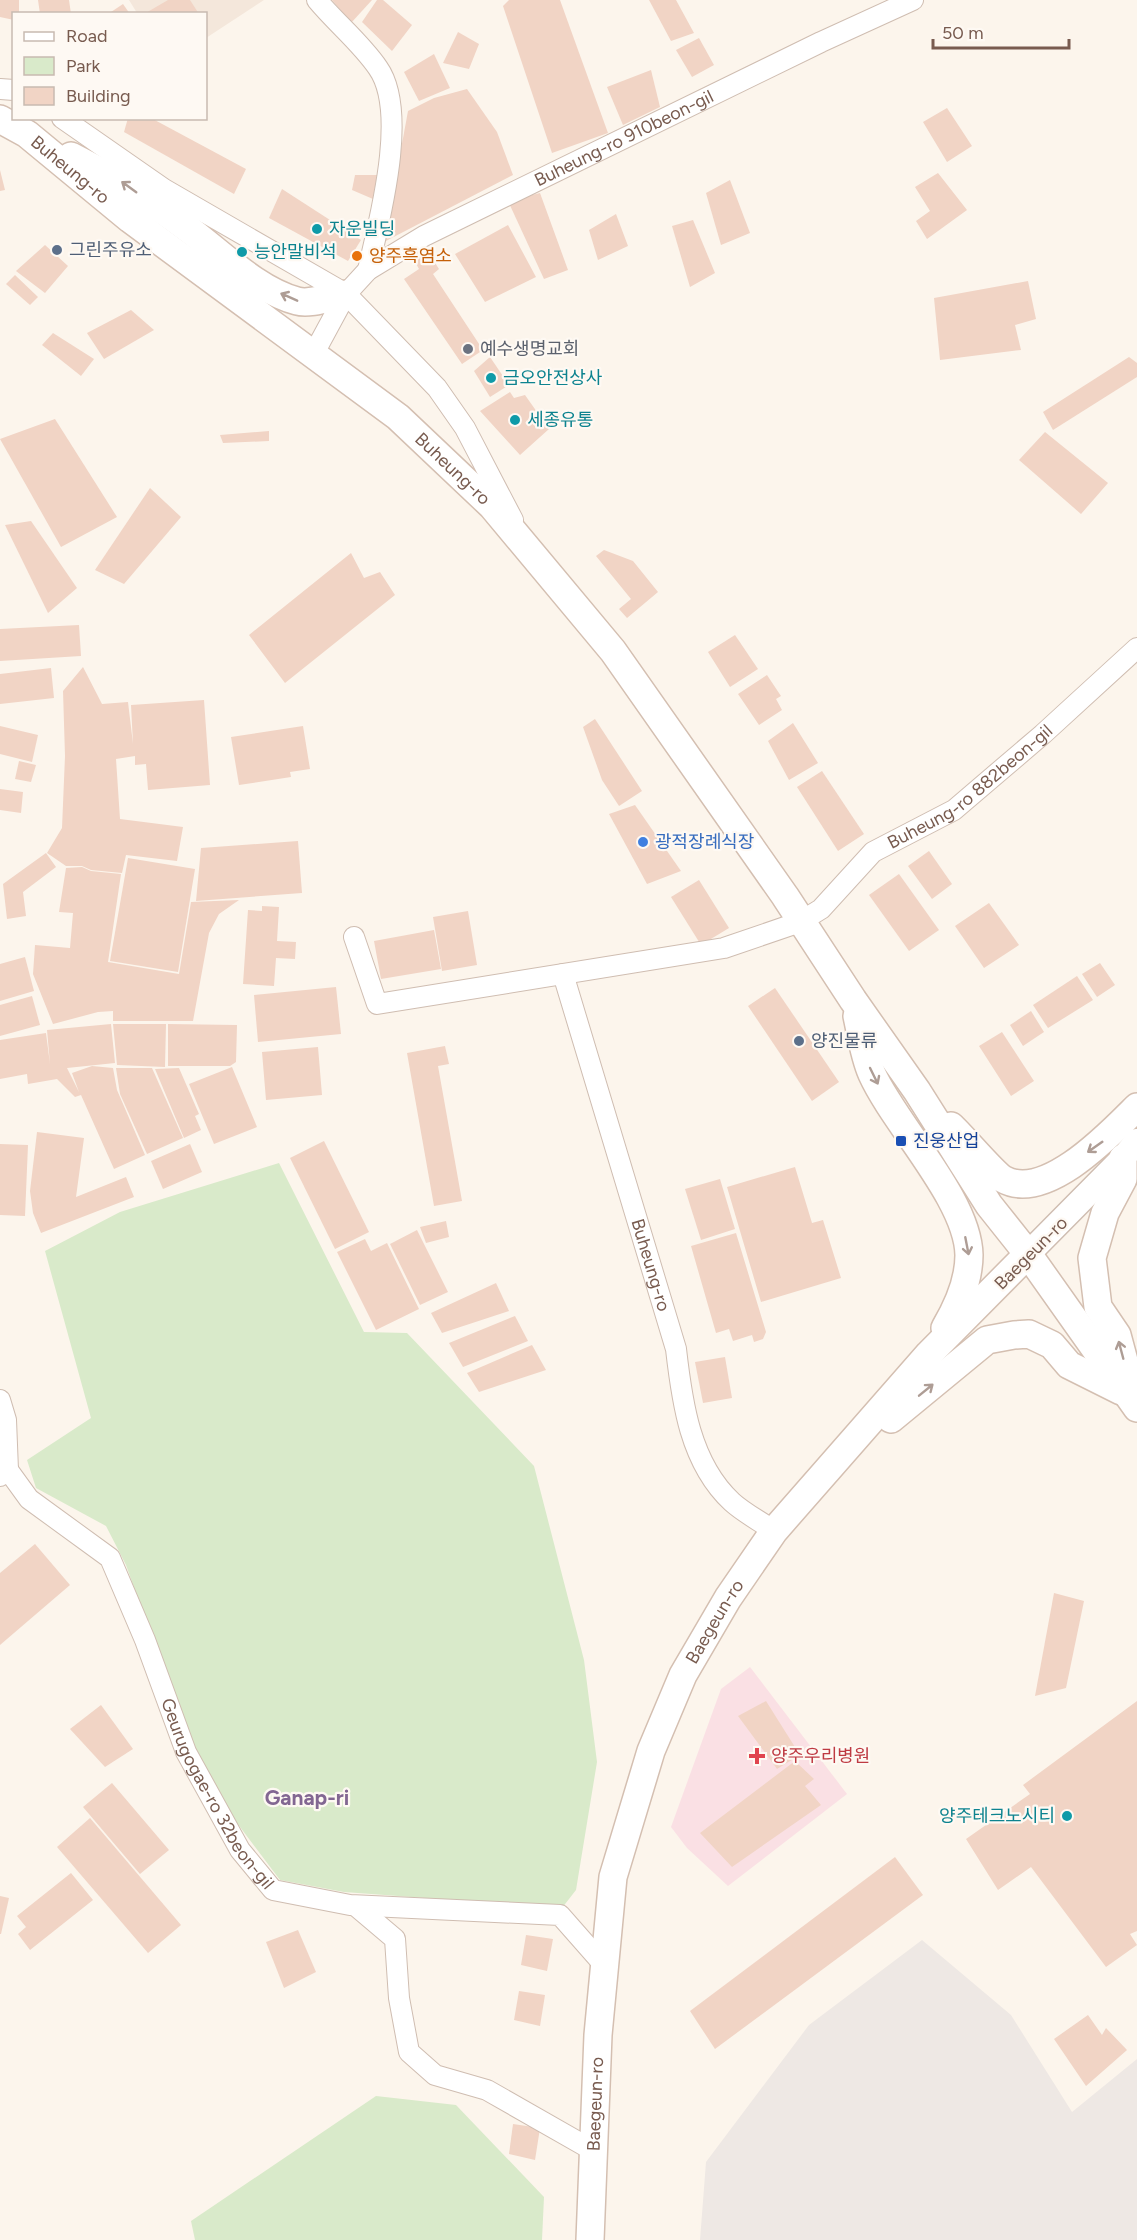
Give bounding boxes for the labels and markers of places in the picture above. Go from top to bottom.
place label: 자운빌딩 [329,218,395,240]
marker: 자운빌딩 [310,222,324,236]
place label: 그린주유소 [69,239,152,261]
place label: 능안말비석 [254,241,337,263]
marker: 그린주유소 [50,243,64,257]
marker: 능안말비석 [235,245,249,259]
place label: 양주흑염소 [369,245,452,267]
marker: 양주흑염소 [350,249,364,263]
place label: 예수생명교회 [480,338,579,360]
marker: 예수생명교회 [461,342,475,356]
place label: 금오안전상사 [503,367,603,389]
marker: 금오안전상사 [484,371,498,385]
place label: 세종유통 [527,409,593,431]
marker: 세종유통 [508,413,522,427]
place label: 광적장례식장 [655,831,754,853]
marker: 광적장례식장 [636,835,650,849]
place label: 양진물류 [811,1030,877,1052]
marker: 양진물류 [792,1034,806,1048]
place label: 진웅산업 [913,1130,979,1152]
marker: 진웅산업 [894,1134,908,1148]
place label: 양주우리병원 [771,1745,870,1767]
marker: 양주우리병원 [748,1747,766,1765]
place label: 양주테크노시티 [939,1805,1055,1827]
marker: 양주테크노시티 [1060,1809,1074,1823]

